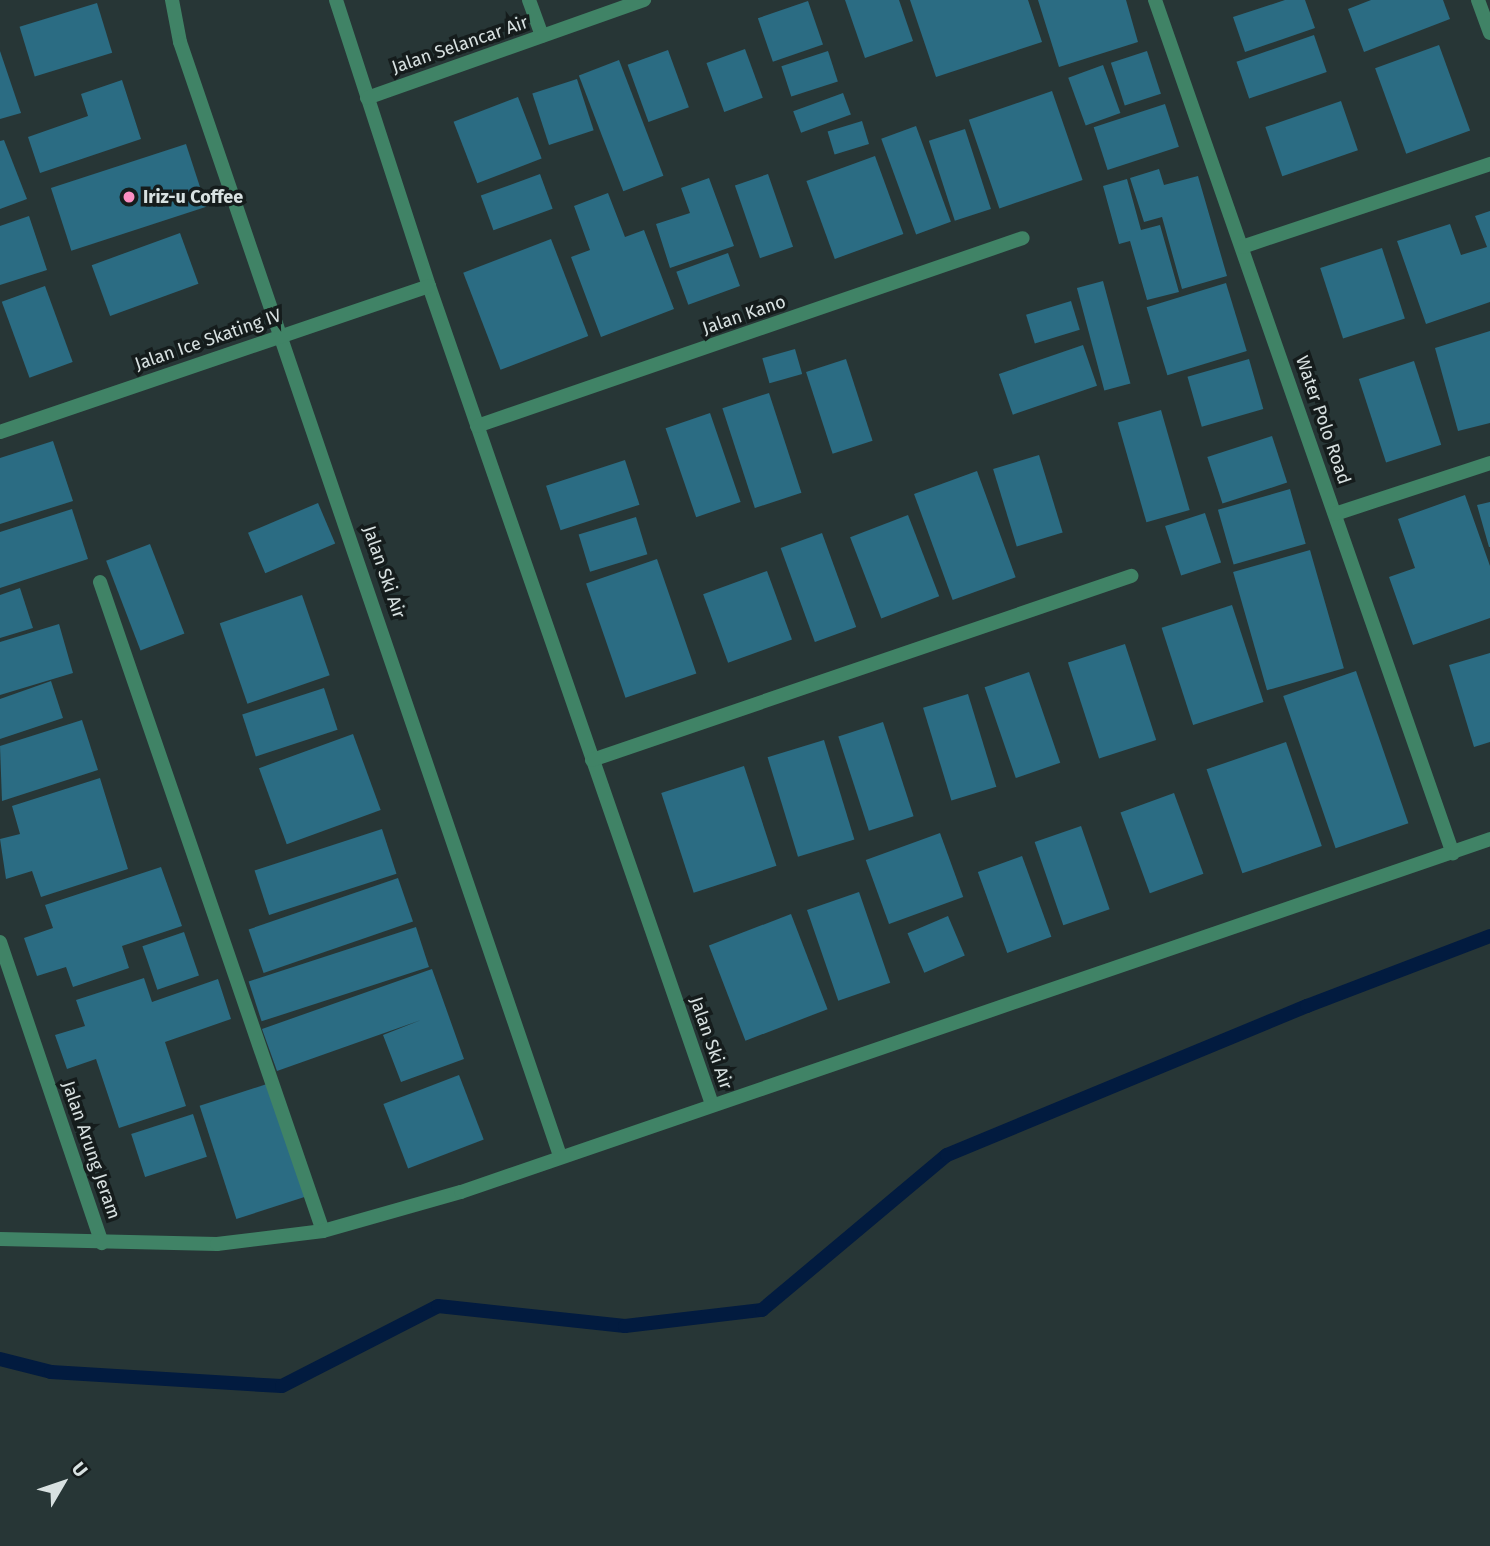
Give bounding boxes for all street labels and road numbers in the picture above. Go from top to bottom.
street label: Jalan Selancar Air [389,12,531,78]
street label: Jalan Kano [699,291,789,339]
street label: Jalan Ice Skating IV [132,305,284,375]
street label: Water Polo Road [1291,353,1355,487]
street label: Jalan Ski Air [358,523,410,621]
street label: Jalan Ski Air [685,994,737,1092]
street label: Jalan Arung Jeram [57,1078,125,1222]

